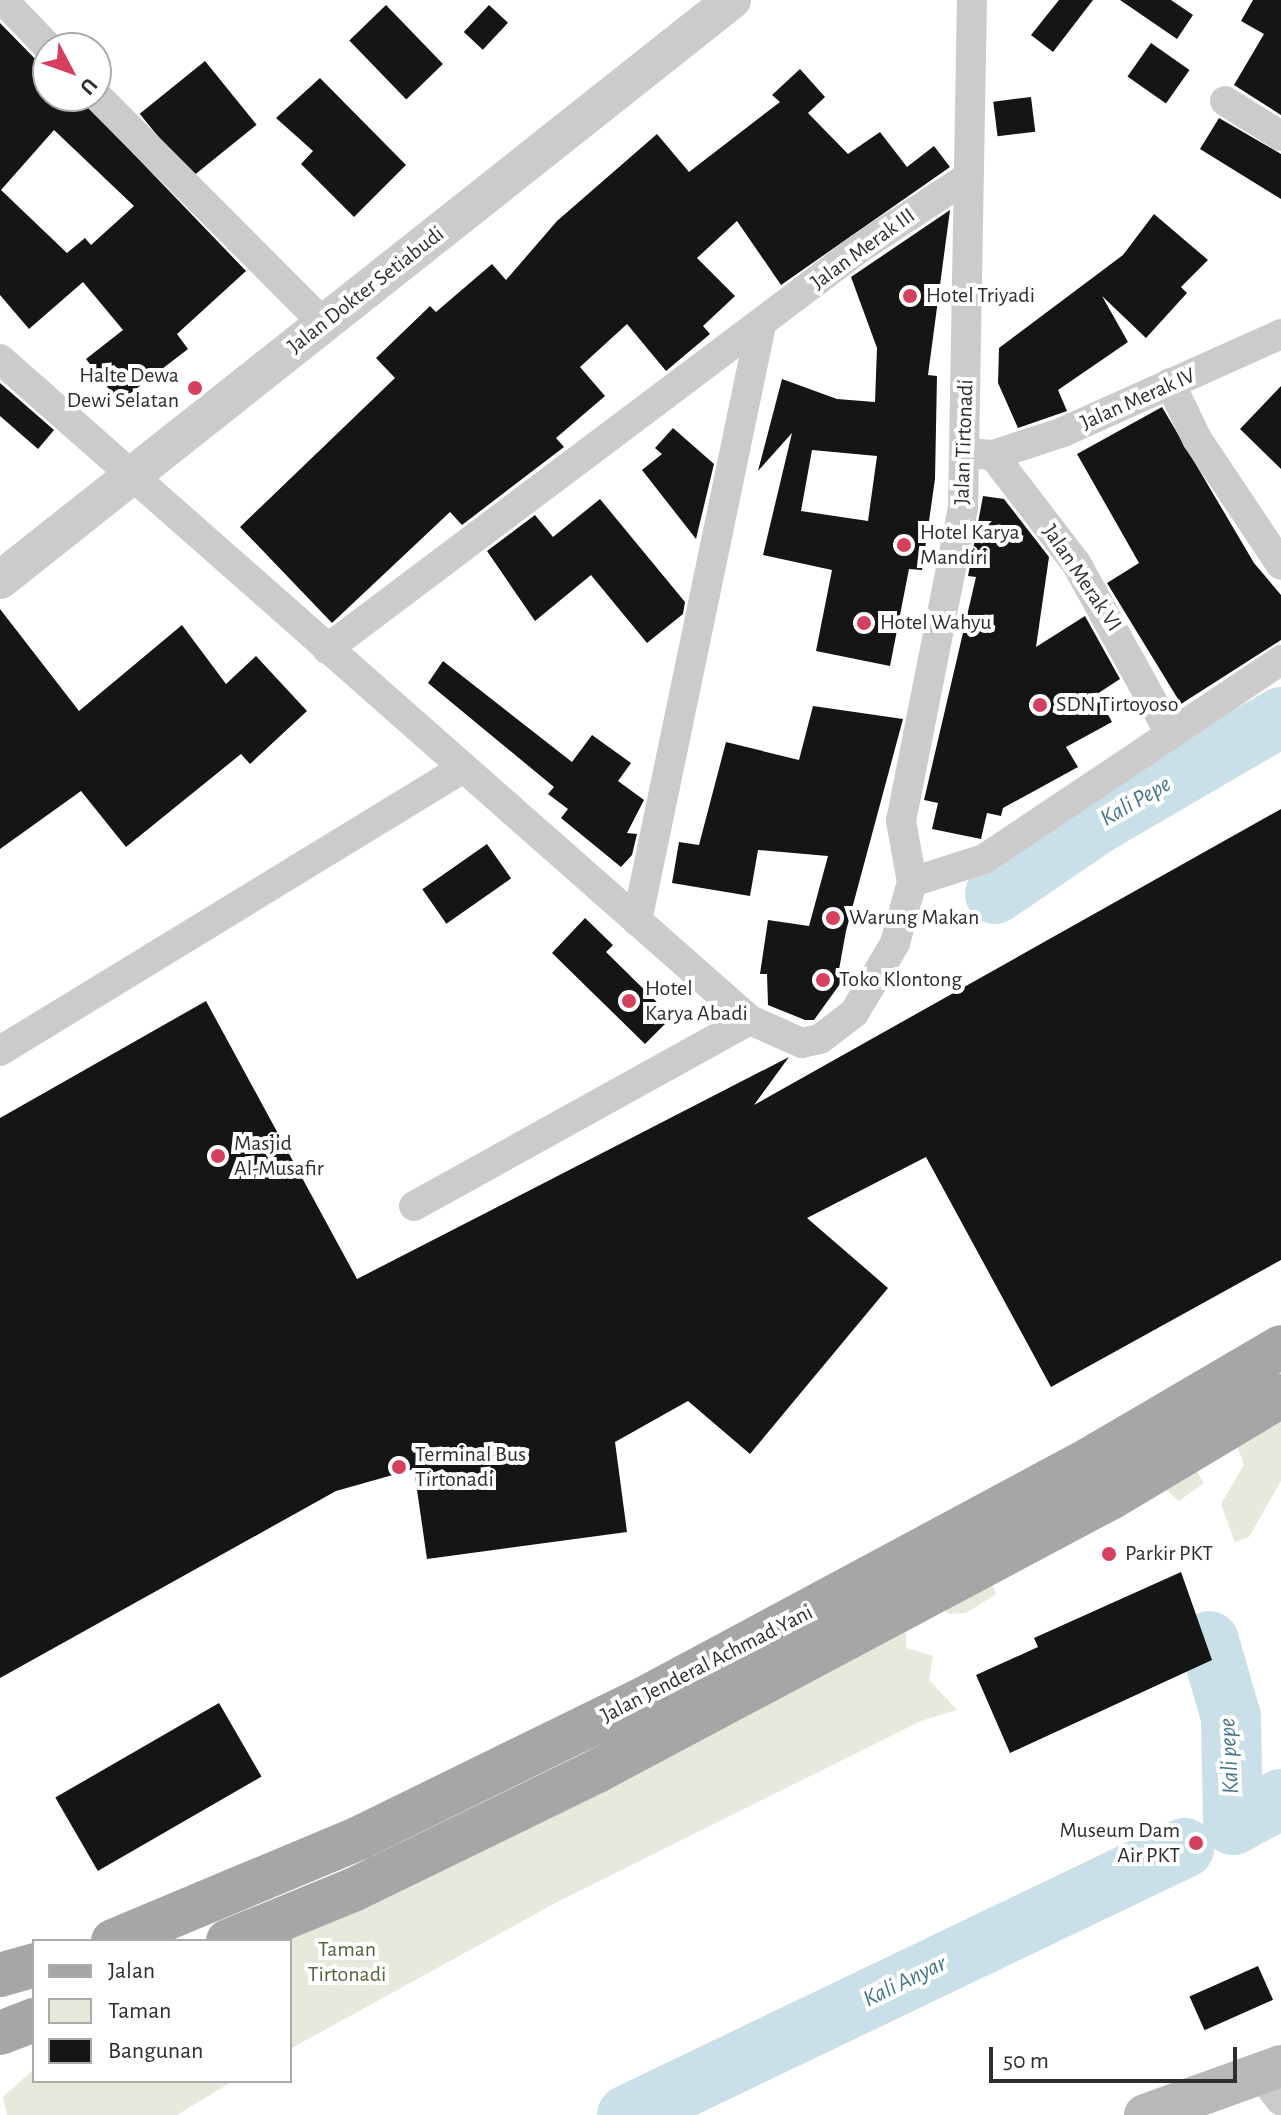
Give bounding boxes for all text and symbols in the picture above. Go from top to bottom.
north arrow [32,32,112,112]
text: U [76,74,102,99]
street label: Jalan Merak III [806,202,920,296]
street label: Jalan Dokter Setiabudi [282,221,450,359]
place label: Hotel Triyadi [926,283,1035,309]
marker: Hotel Triyadi [901,287,919,305]
place label: Halte Dewa Dewi Selatan [67,362,179,414]
street label: Jalan Merak IV [1077,362,1199,436]
marker: Halte Dewa Dewi Selatan [186,379,204,397]
street label: Jalan Tirtonadi [949,379,979,505]
place label: Hotel Karya Mandiri [920,519,1020,570]
street label: Jalan Merak VI [1037,520,1127,636]
marker: Hotel Karya Mandiri [895,536,913,554]
place label: Hotel Wahyu [880,610,992,636]
marker: Hotel Wahyu [855,614,873,632]
place label: SDN Tirtoyoso [1056,692,1178,718]
marker: SDN Tirtoyoso [1031,696,1049,714]
water label: Kali Pepe [1096,770,1176,834]
place label: Warung Makan [849,905,979,931]
marker: Warung Makan [824,909,842,927]
place label: Toko Klontong [839,967,962,993]
marker: Toko Klontong [814,971,832,989]
place label: Hotel Karya Abadi [645,975,748,1026]
marker: Hotel Karya Abadi [620,992,638,1010]
place label: Masjid Al-Musafir [234,1130,324,1182]
marker: Masjid Al-Musafir [209,1147,227,1165]
place label: Terminal Bus Tirtonadi [415,1441,526,1492]
marker: Terminal Bus Tirtonadi [390,1458,408,1476]
place label: Parkir PKT [1125,1541,1213,1567]
marker: Parkir PKT [1100,1545,1118,1563]
street label: Jalan Jenderal Achmad Yani [597,1599,817,1729]
water label: Kali pepe [1214,1717,1246,1795]
place label: Museum Dam Air PKT [1060,1817,1180,1868]
marker: Museum Dam Air PKT [1187,1834,1205,1852]
park label: Taman Tirtonadi [308,1936,386,1988]
legend [32,1939,292,2083]
water label: Kali Anyar [859,1950,951,2014]
text: Jalan [108,1959,155,1983]
text: Taman [108,1999,171,2023]
scale bar [993,2031,1241,2081]
text: Bangunan [108,2039,203,2063]
text: 50 m [1003,2049,1049,2073]

